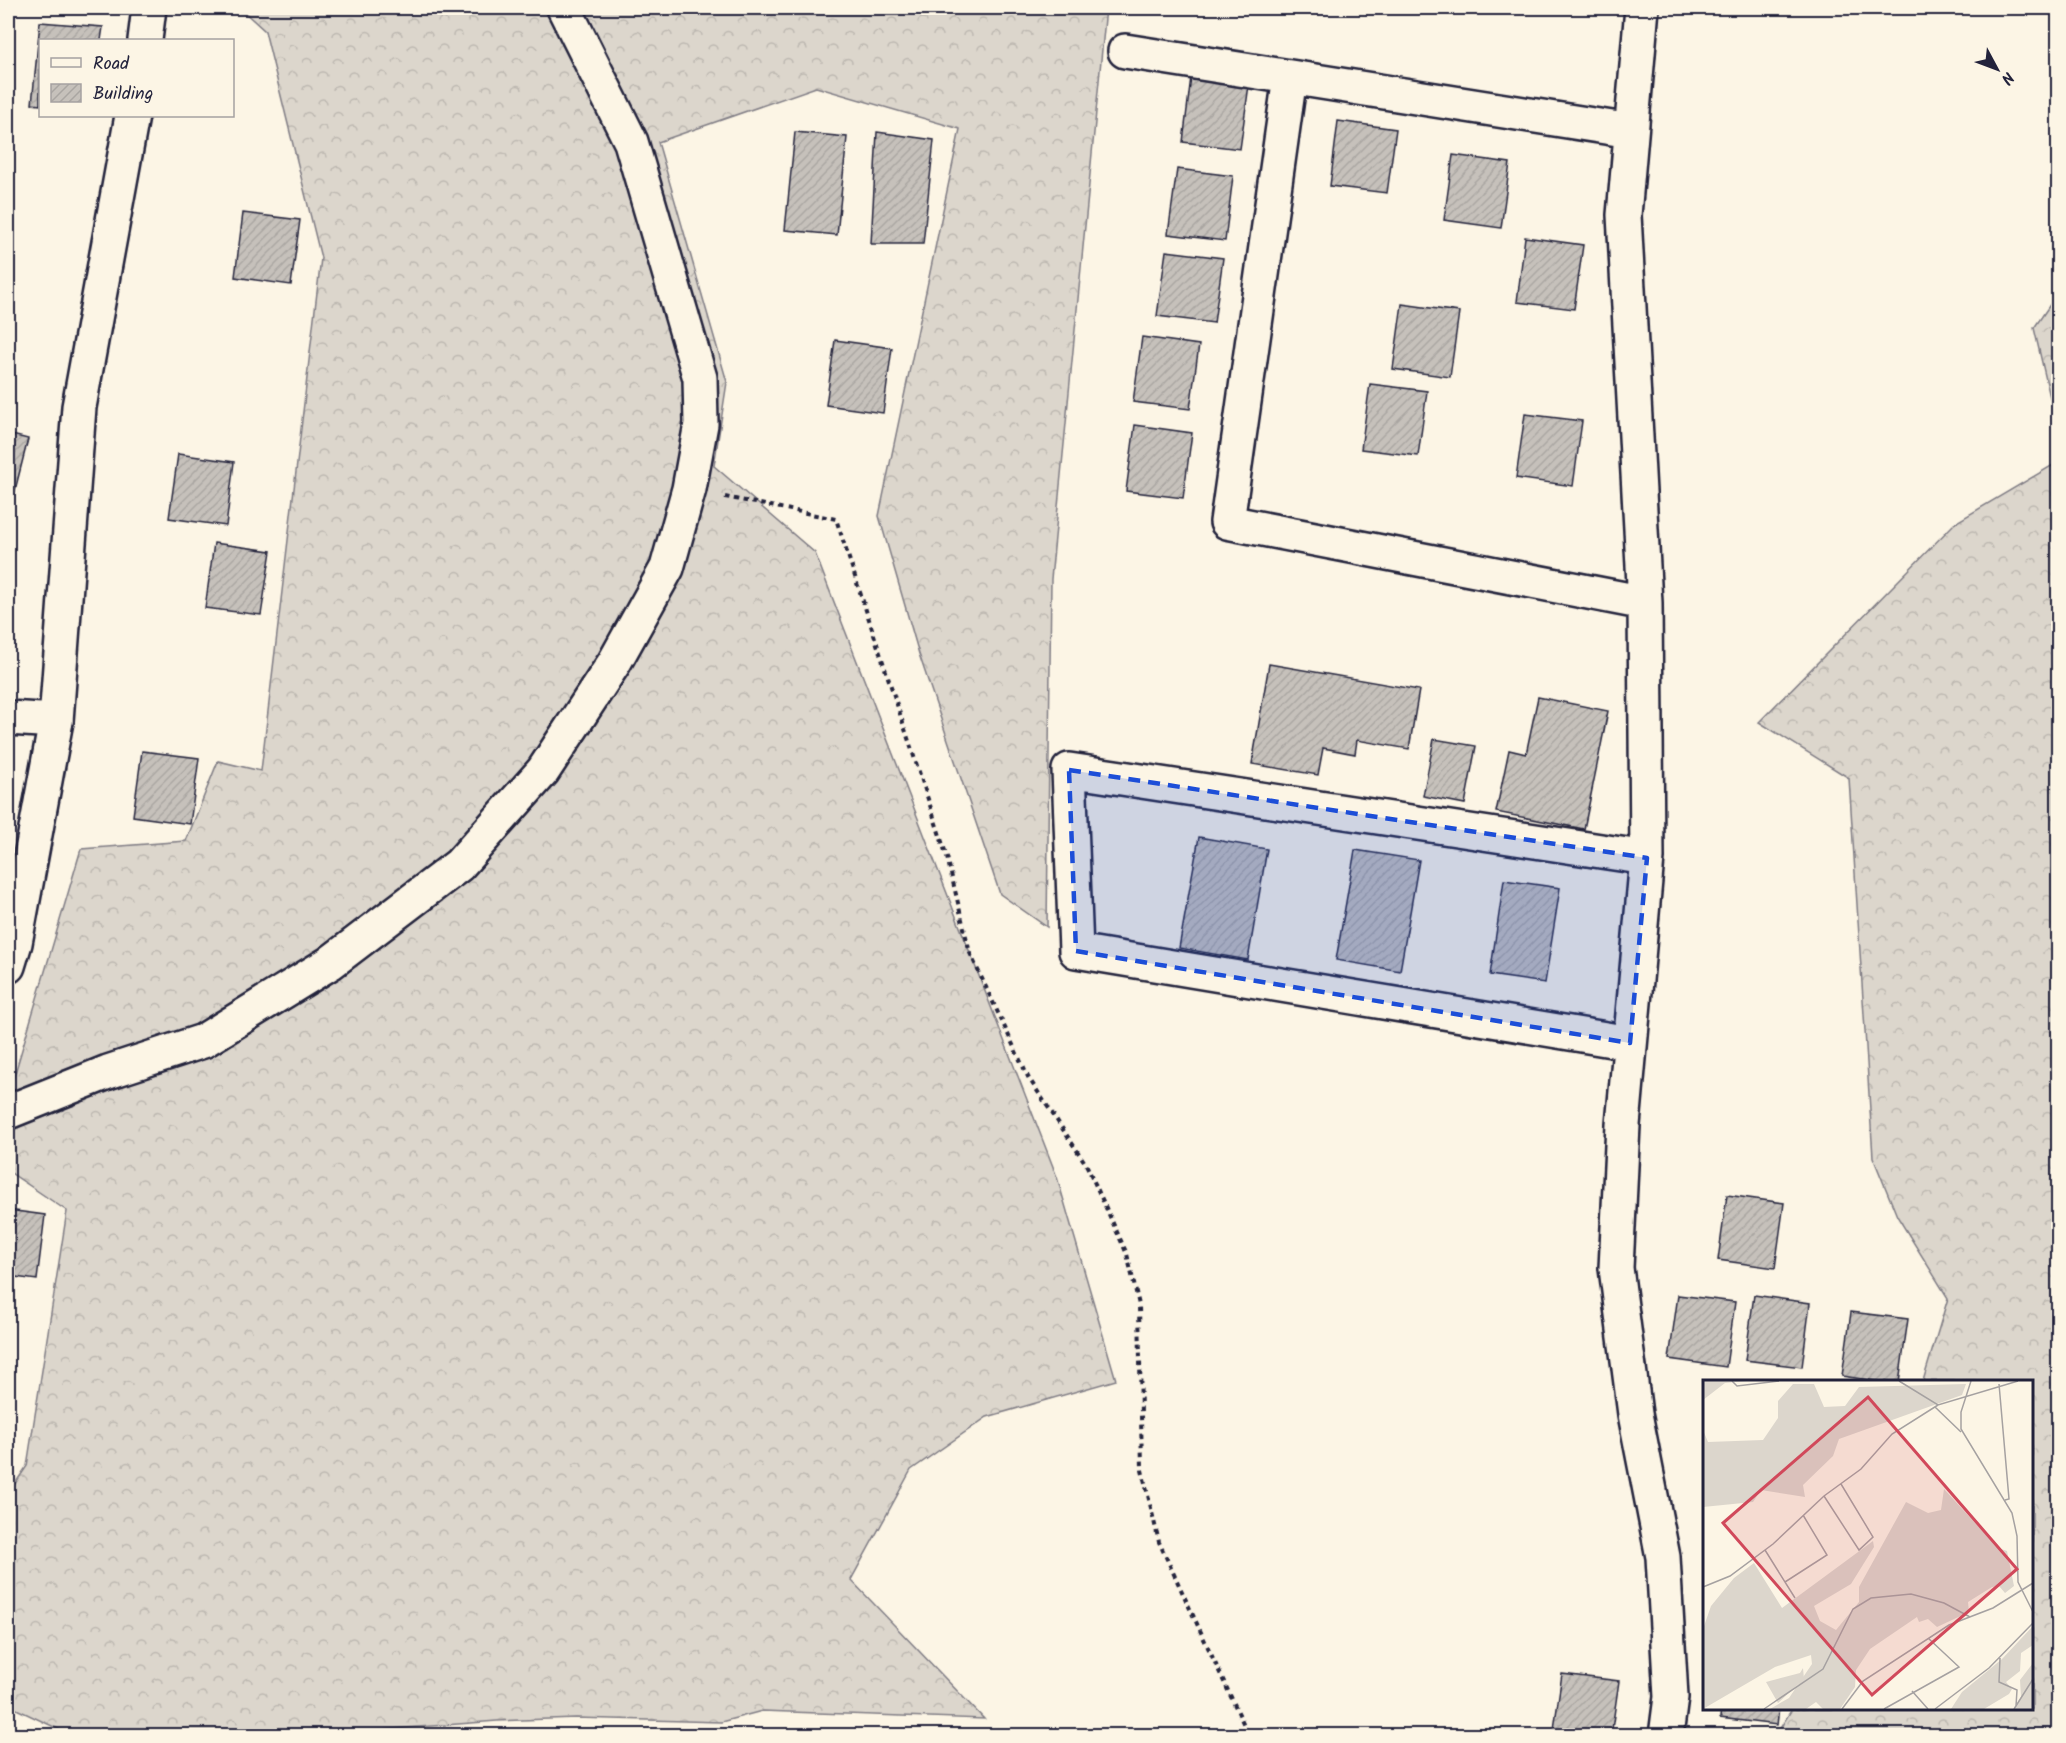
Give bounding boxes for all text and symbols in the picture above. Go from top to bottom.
legend [39,39,234,117]
north arrow [1967,39,2027,99]
text: Road [93,50,130,79]
text: N [1994,66,2020,90]
text: Building [93,80,153,109]
inset map [1703,1380,2033,1710]

